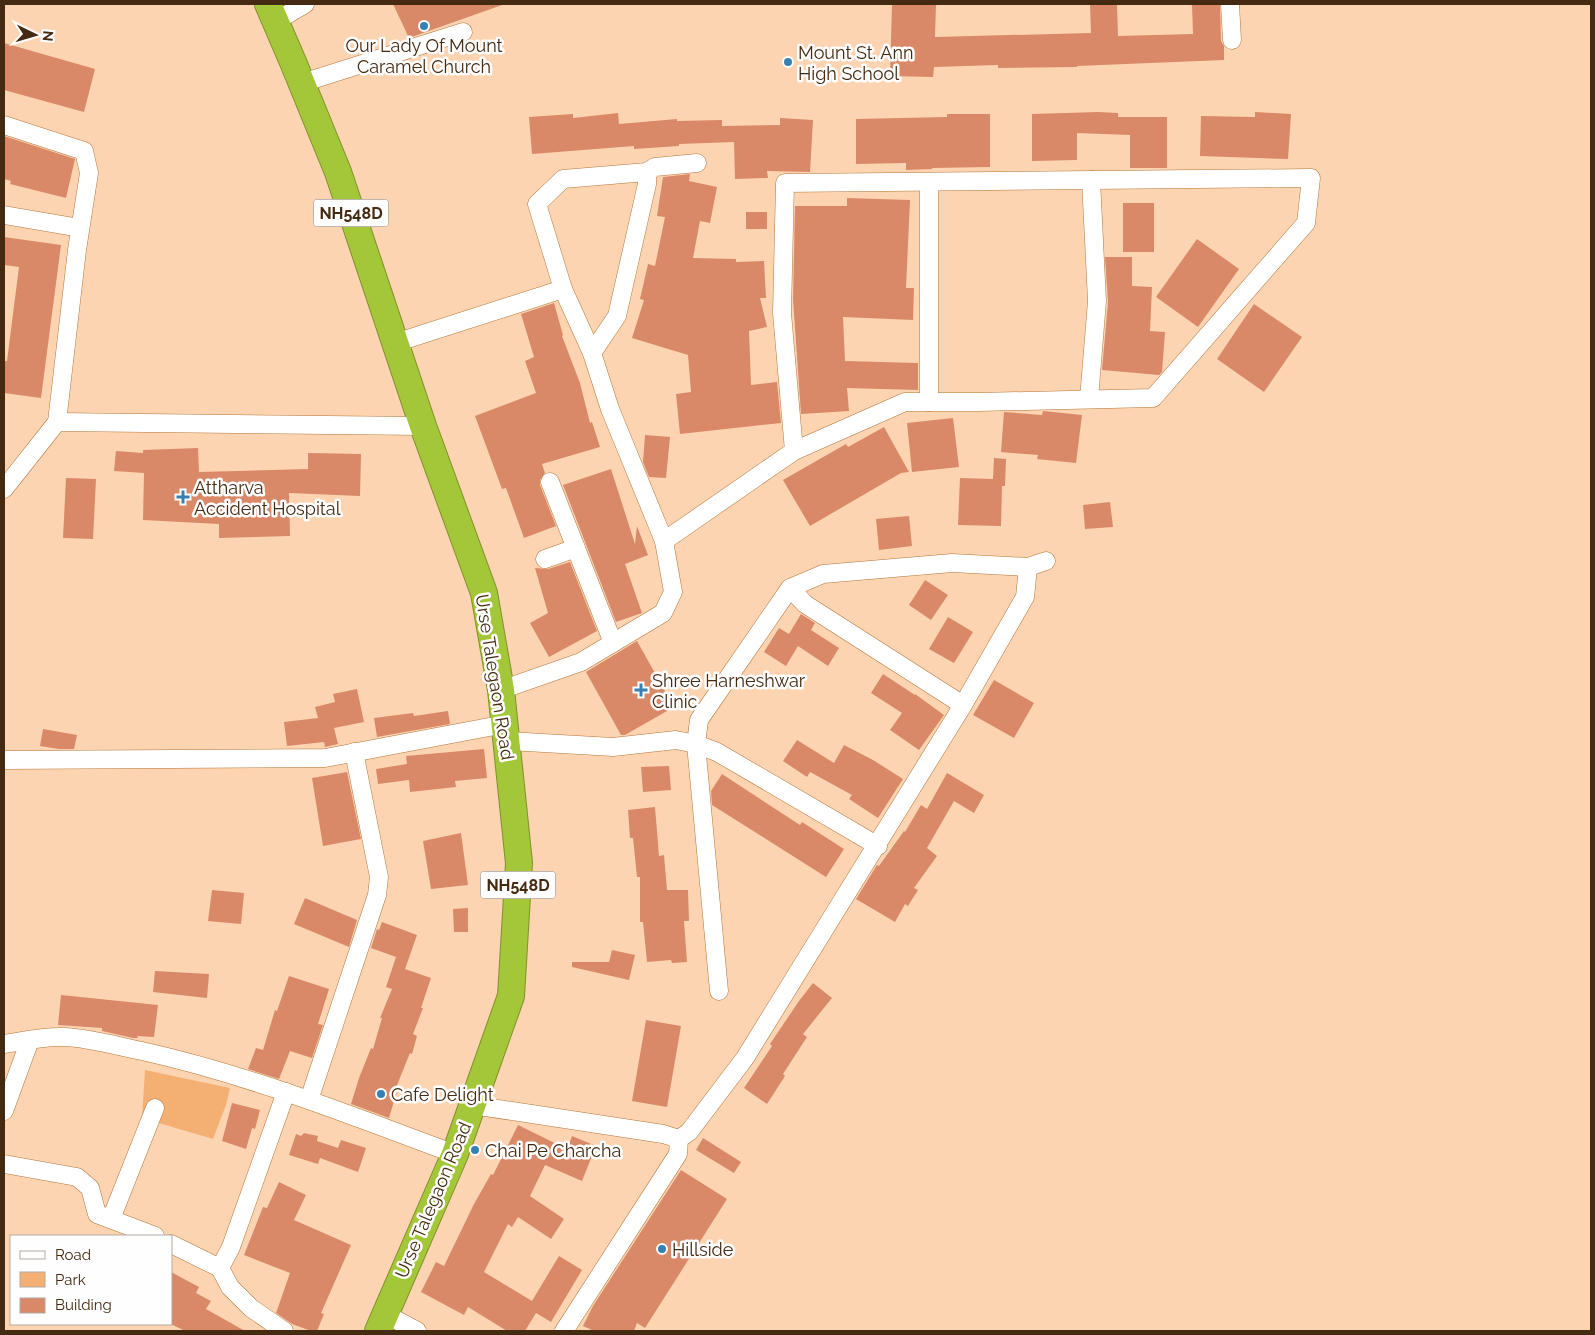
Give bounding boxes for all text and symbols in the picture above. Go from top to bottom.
north arrow [10,10,60,60]
marker: Our Lady Of Mount Caramel Church [418,20,430,32]
text: N [40,30,56,42]
place label: Our Lady Of Mount Caramel Church [345,35,503,77]
place label: Mount St. Ann High School [798,42,913,84]
marker: Mount St. Ann High School [782,56,794,68]
road number: NH548D [314,200,388,227]
place label: Attharva Accident Hospital [194,477,341,519]
marker: Attharva Accident Hospital [176,490,190,504]
street label: Urse Talegaon Road [472,593,518,761]
place label: Shree Harneshwar Clinic [652,670,806,712]
marker: Shree Harneshwar Clinic [634,683,648,697]
road number: NH548D [480,872,556,898]
place label: Cafe Delight [391,1084,494,1105]
marker: Cafe Delight [375,1088,387,1100]
street label: Urse Talegaon Road [391,1119,475,1281]
place label: Chai Pe Charcha [485,1140,621,1161]
marker: Chai Pe Charcha [469,1144,481,1156]
legend [10,1235,172,1325]
place label: Hillside [672,1239,734,1260]
marker: Hillside [656,1243,668,1255]
text: Road [55,1246,91,1264]
text: Park [55,1271,86,1289]
text: Building [55,1296,112,1314]

